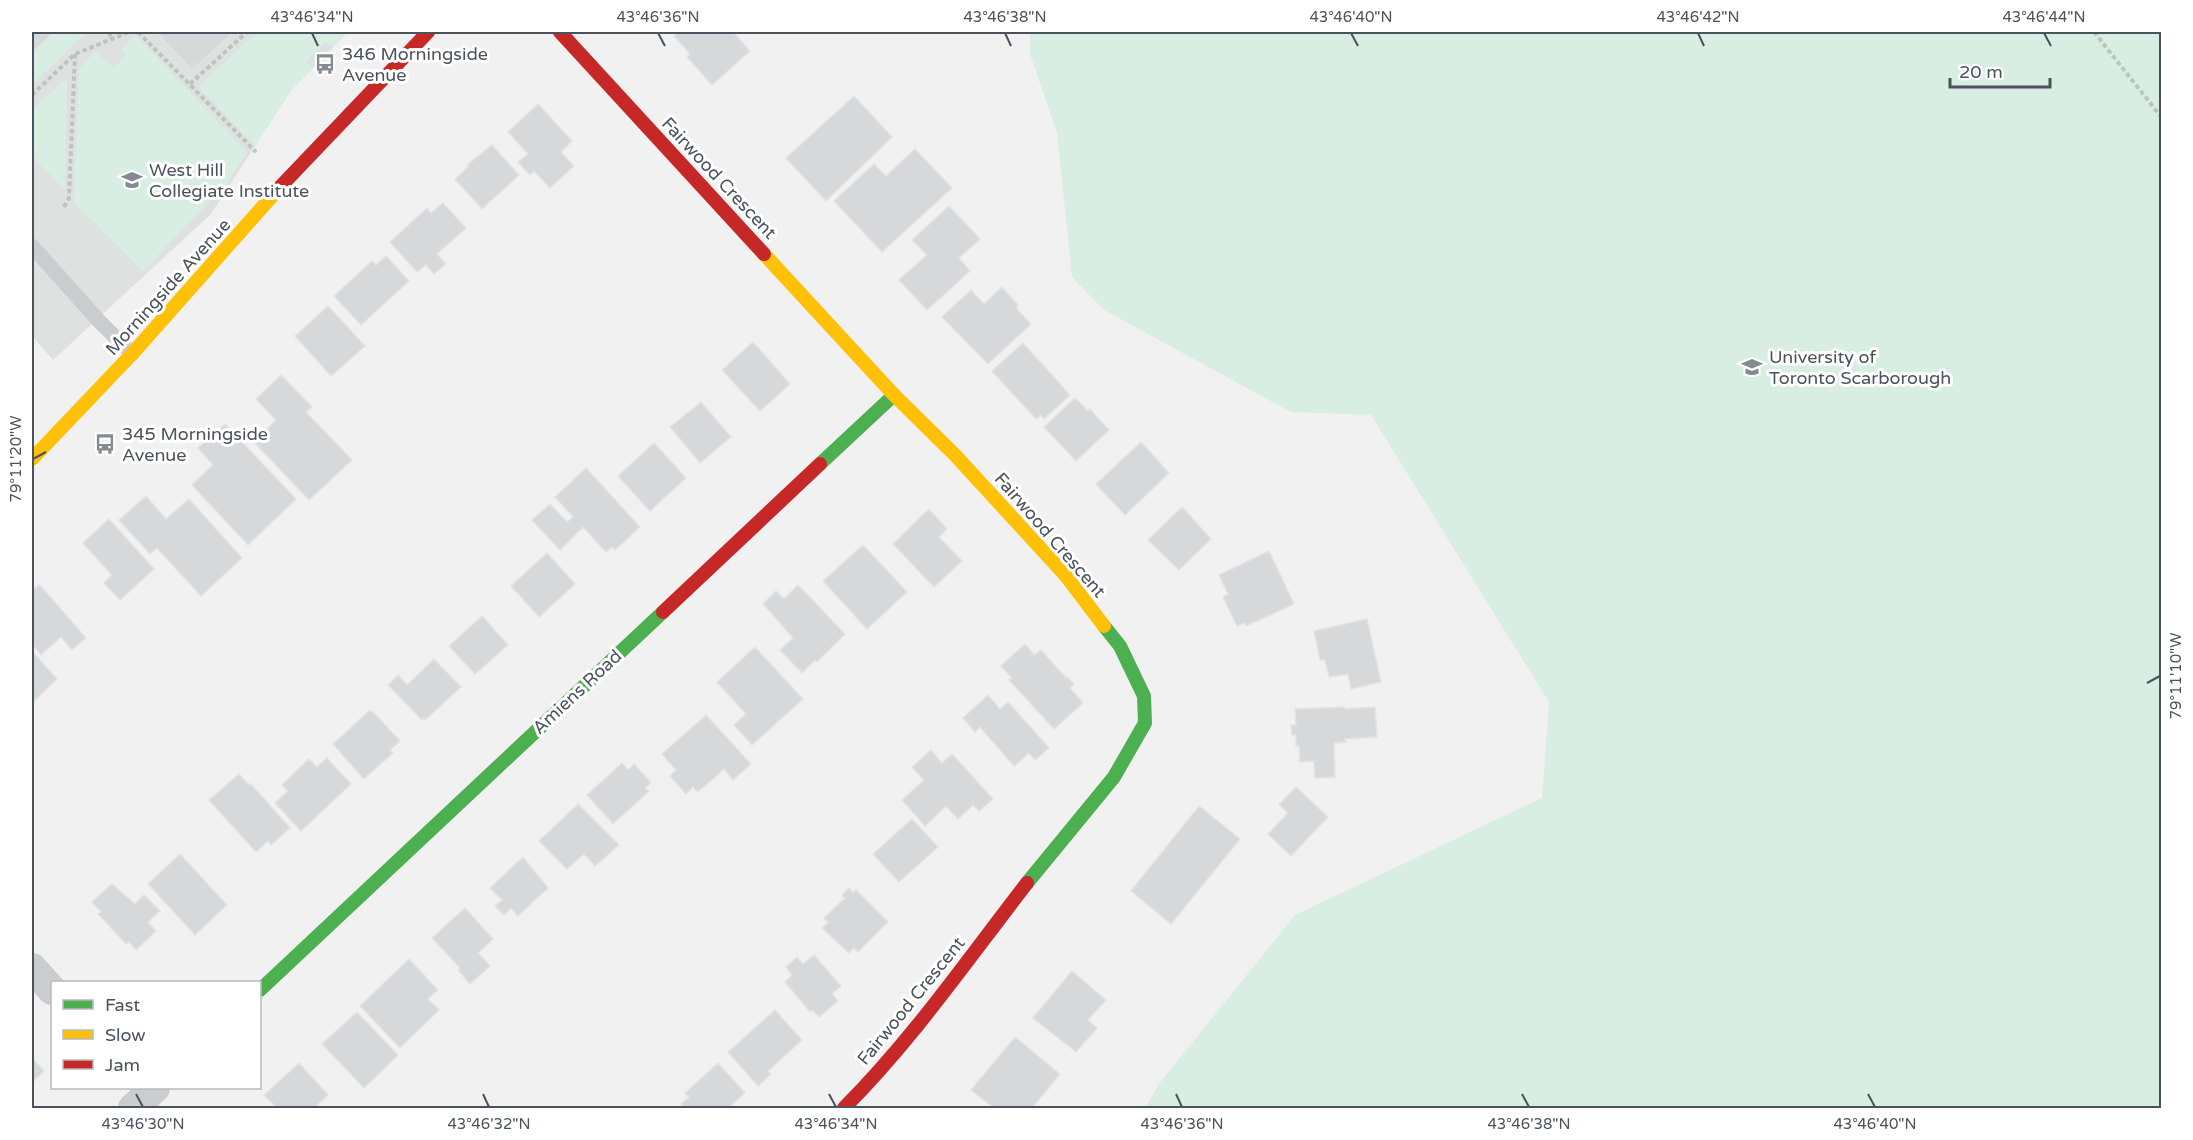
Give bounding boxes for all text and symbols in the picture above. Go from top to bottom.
text: 43°46'34"N [270,8,354,26]
text: 43°46'36"N [616,8,700,26]
text: 43°46'38"N [963,8,1047,26]
text: 43°46'40"N [1309,8,1393,26]
text: 43°46'42"N [1656,8,1740,26]
text: 43°46'44"N [2002,8,2086,26]
place label: 346 Morningside Avenue [342,43,488,86]
scale bar [1950,51,2050,89]
bus stop icon: 346 Morningside Avenue [313,52,337,76]
text: 20 m [1959,61,2003,83]
street label: Fairwood Crescent [657,113,781,243]
place label: West Hill Collegiate Institute [149,159,309,202]
school or university icon: West Hill Collegiate Institute [120,168,144,192]
street label: Morningside Avenue [101,214,235,360]
place label: University of Toronto Scarborough [1769,346,1951,389]
school or university icon: University of Toronto Scarborough [1740,355,1764,379]
text: 79°11'20"W [7,416,25,502]
place label: 345 Morningside Avenue [122,423,268,466]
bus stop icon: 345 Morningside Avenue [93,432,117,456]
street label: Fairwood Crescent [990,468,1110,602]
text: 79°11'10"W [2167,633,2185,719]
street label: Amiens Road [528,645,626,739]
street label: Fairwood Crescent [853,932,969,1069]
legend [51,981,261,1089]
text: Fast [105,994,140,1016]
text: Slow [105,1024,146,1046]
text: Jam [105,1054,140,1076]
text: 43°46'30"N [101,1115,185,1133]
text: 43°46'32"N [447,1115,531,1133]
text: 43°46'34"N [794,1115,878,1133]
text: 43°46'36"N [1140,1115,1224,1133]
text: 43°46'38"N [1487,1115,1571,1133]
text: 43°46'40"N [1833,1115,1917,1133]

